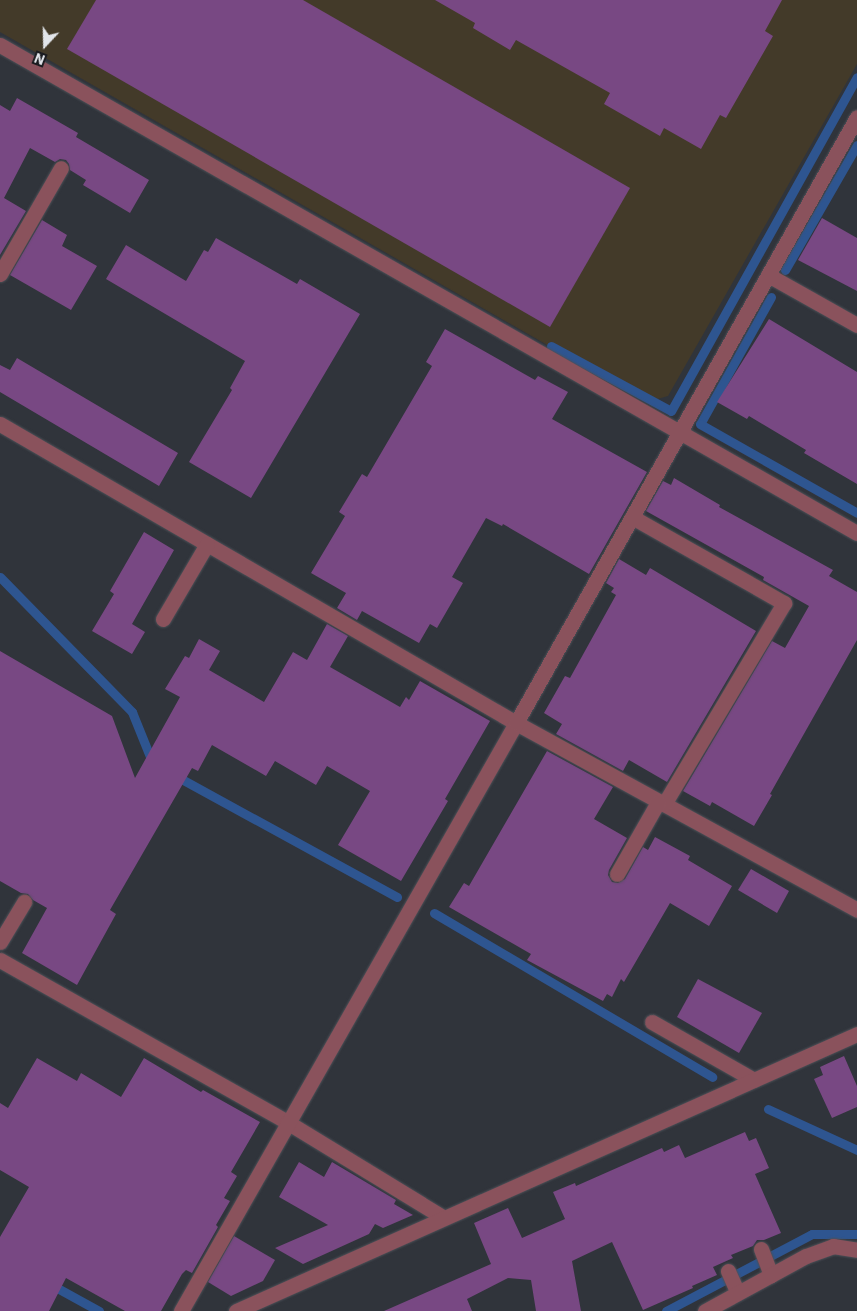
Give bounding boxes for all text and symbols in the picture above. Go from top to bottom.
north arrow [20,20,70,70]
text: N [32,49,48,69]

